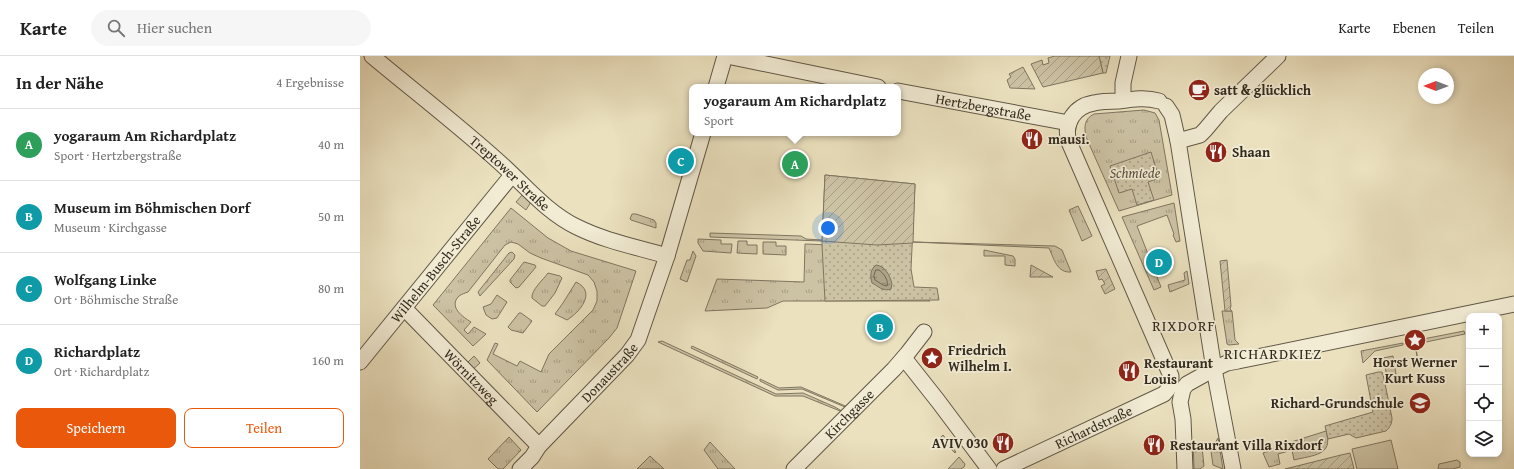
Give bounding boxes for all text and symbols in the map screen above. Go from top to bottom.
search box [91,10,371,46]
text: Karte [20,14,67,42]
icon: search [105,17,127,39]
text: Hier suchen [137,17,212,38]
text: Karte [1338,18,1371,38]
text: Ebenen [1393,18,1436,38]
text: Teilen [1458,18,1494,38]
north arrow [1418,68,1454,104]
text: In der Nähe [16,70,104,95]
text: 4 Ergebnisse [276,73,344,92]
cafe icon: satt & glücklich [1186,77,1212,103]
place label: satt & glücklich [1214,80,1312,100]
popup [689,84,901,136]
street label: Hertzbergstraße [934,88,1033,126]
text: yogaraum Am Richardplatz [704,90,886,111]
text: Sport [704,111,734,130]
text: yogaraum Am Richardplatz [54,125,236,146]
restaurant icon: mausi. [1019,126,1045,152]
place label: mausi. [1048,129,1090,149]
street label: Treptower Straße [465,131,555,216]
text: A [25,135,33,154]
text: 40 m [318,135,344,154]
restaurant icon: Shaan [1203,139,1229,165]
place label: Shaan [1232,142,1271,162]
text: Sport · Hertzbergstraße [54,146,182,165]
pin: C [668,146,694,176]
pin: A [782,149,808,179]
park label: Schmiede [1110,163,1161,183]
text: Museum im Böhmischen Dorf [54,197,250,218]
text: B [25,207,33,226]
text: 50 m [318,207,344,226]
street label: Wilhelm-Busch-Straße [386,211,486,327]
text: Museum · Kirchgasse [54,218,167,237]
your location [818,218,838,238]
pin: D [1146,247,1172,277]
text: Wolfgang Linke [54,269,157,290]
text: C [25,279,33,298]
text: 80 m [318,279,344,298]
text: Ort · Böhmische Straße [54,290,178,309]
pin: B [867,312,893,342]
map controls [1466,313,1502,457]
button: + [1466,313,1502,349]
district label: RIXDORF [1152,315,1216,336]
place icon: Horst Werner Kurt Kuss [1402,327,1428,353]
street label: Donaustraße [577,338,643,407]
place label: Friedrich Wilhelm I. [948,340,1012,376]
text: Richardplatz [54,341,140,362]
district label: RICHARDKIEZ [1224,343,1322,364]
street label: Wörnitzweg [439,344,503,409]
place icon: Friedrich Wilhelm I. [919,345,945,371]
button: − [1466,349,1502,385]
text: D [25,351,33,370]
text: 160 m [312,351,344,370]
place label: Horst Werner Kurt Kuss [1373,352,1458,388]
place label: Restaurant Louis [1144,353,1214,389]
restaurant icon: Restaurant Louis [1116,358,1142,384]
text: Ort · Richardplatz [54,362,149,381]
street label: Kirchgasse [820,384,879,443]
button: locate [1466,385,1502,421]
school or university icon: Richard-Grundschule [1407,390,1433,416]
place label: Richard-Grundschule [1271,393,1404,413]
street label: Richardstraße [1052,400,1136,454]
button: Speichern [16,408,176,448]
button: Teilen [184,408,344,448]
button: layers [1466,421,1502,457]
restaurant icon: AVIV 030 [990,430,1016,456]
restaurant icon: Restaurant Villa Rixdorf [1141,432,1167,458]
place label: AVIV 030 [932,433,988,453]
place label: Restaurant Villa Rixdorf [1170,435,1324,455]

